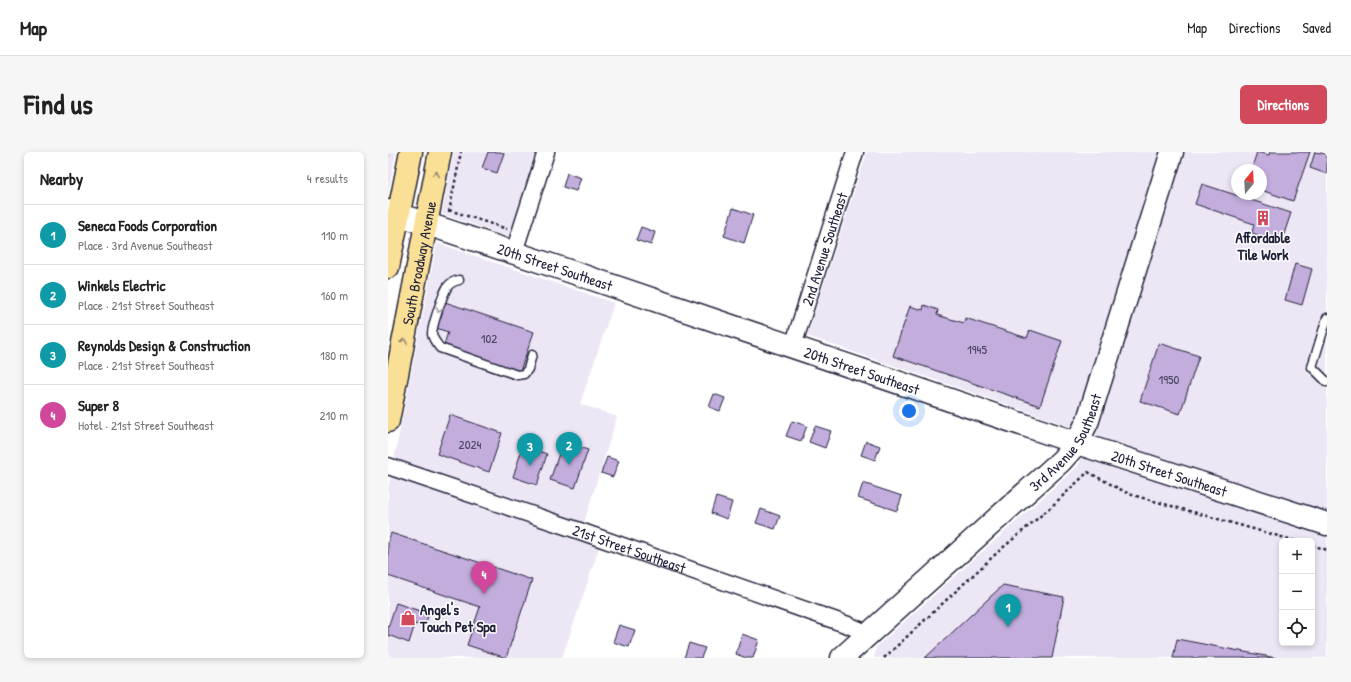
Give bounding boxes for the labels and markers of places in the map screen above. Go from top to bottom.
building icon: Affordable Tile Work [1254,209,1272,227]
place label: Affordable Tile Work [1236,227,1290,265]
pin: 2 [556,432,582,465]
pin: 3 [517,433,543,466]
pin: 4 [471,561,497,594]
pin: 1 [995,594,1021,627]
place label: Angel's Touch Pet Spa [419,599,496,638]
shop icon: Angel's Touch Pet Spa [399,609,417,627]

